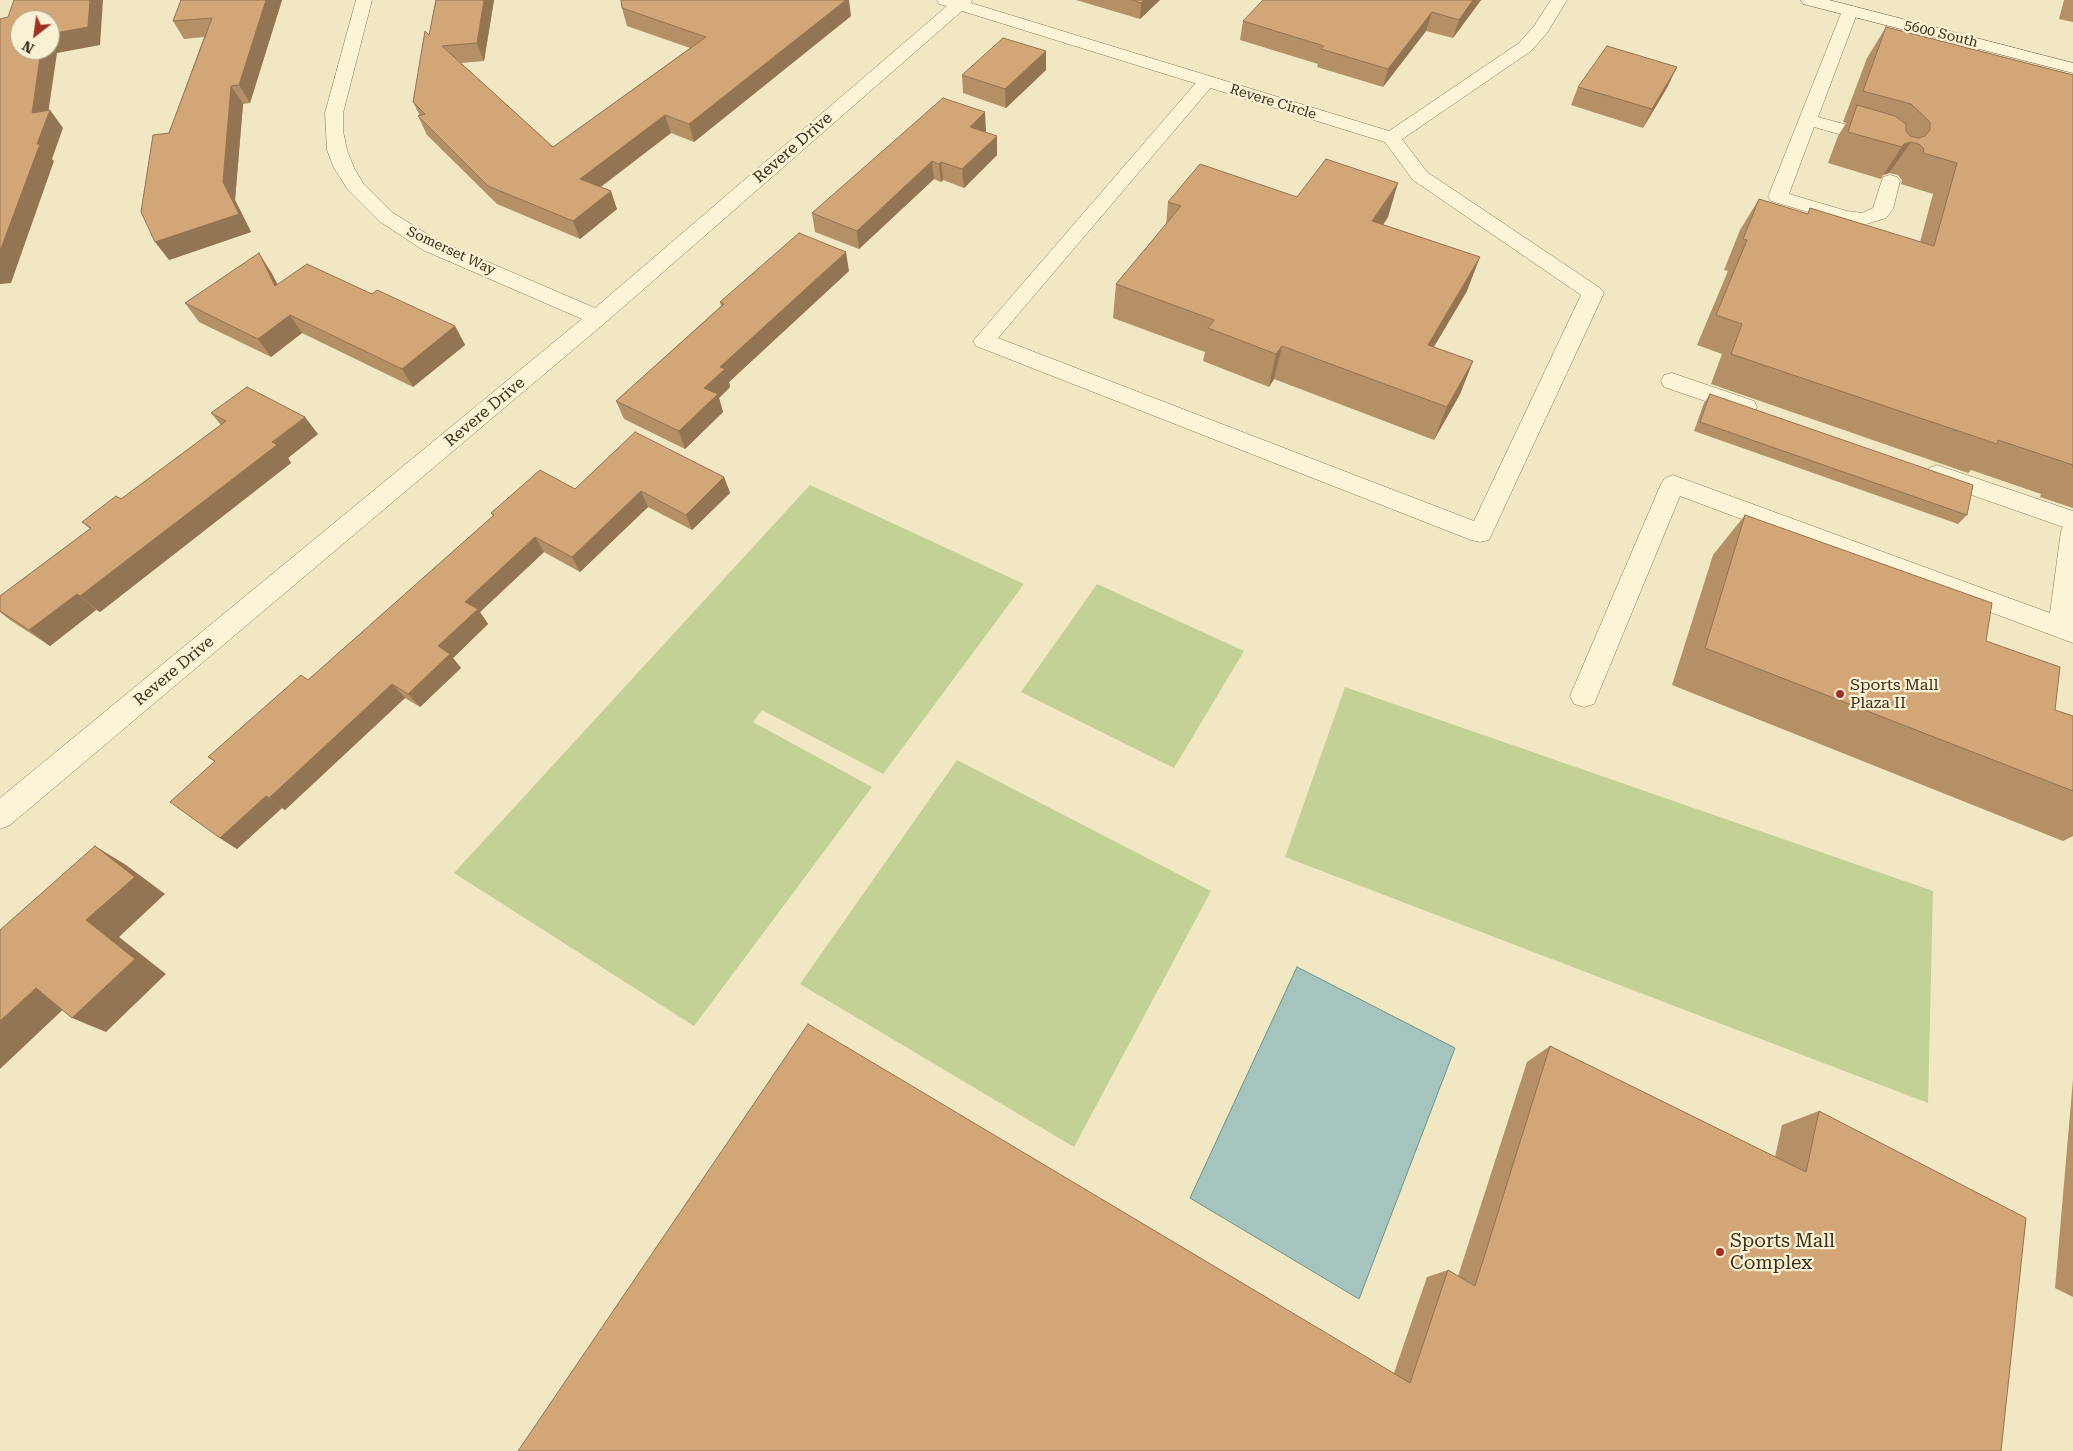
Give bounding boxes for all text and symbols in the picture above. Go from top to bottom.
north arrow [10,10,60,60]
street label: 5600 South [1902,17,1980,51]
text: N [19,38,37,57]
street label: Revere Circle [1228,81,1318,123]
street label: Revere Drive [750,109,836,187]
street label: Somerset Way [404,223,498,279]
street label: Revere Drive [441,373,529,451]
street label: Revere Drive [130,632,218,710]
place label: Sports Mall Plaza II [1850,675,1938,713]
marker: Sports Mall Plaza II [1834,688,1846,700]
place label: Sports Mall Complex [1730,1230,1835,1274]
marker: Sports Mall Complex [1714,1246,1726,1258]

